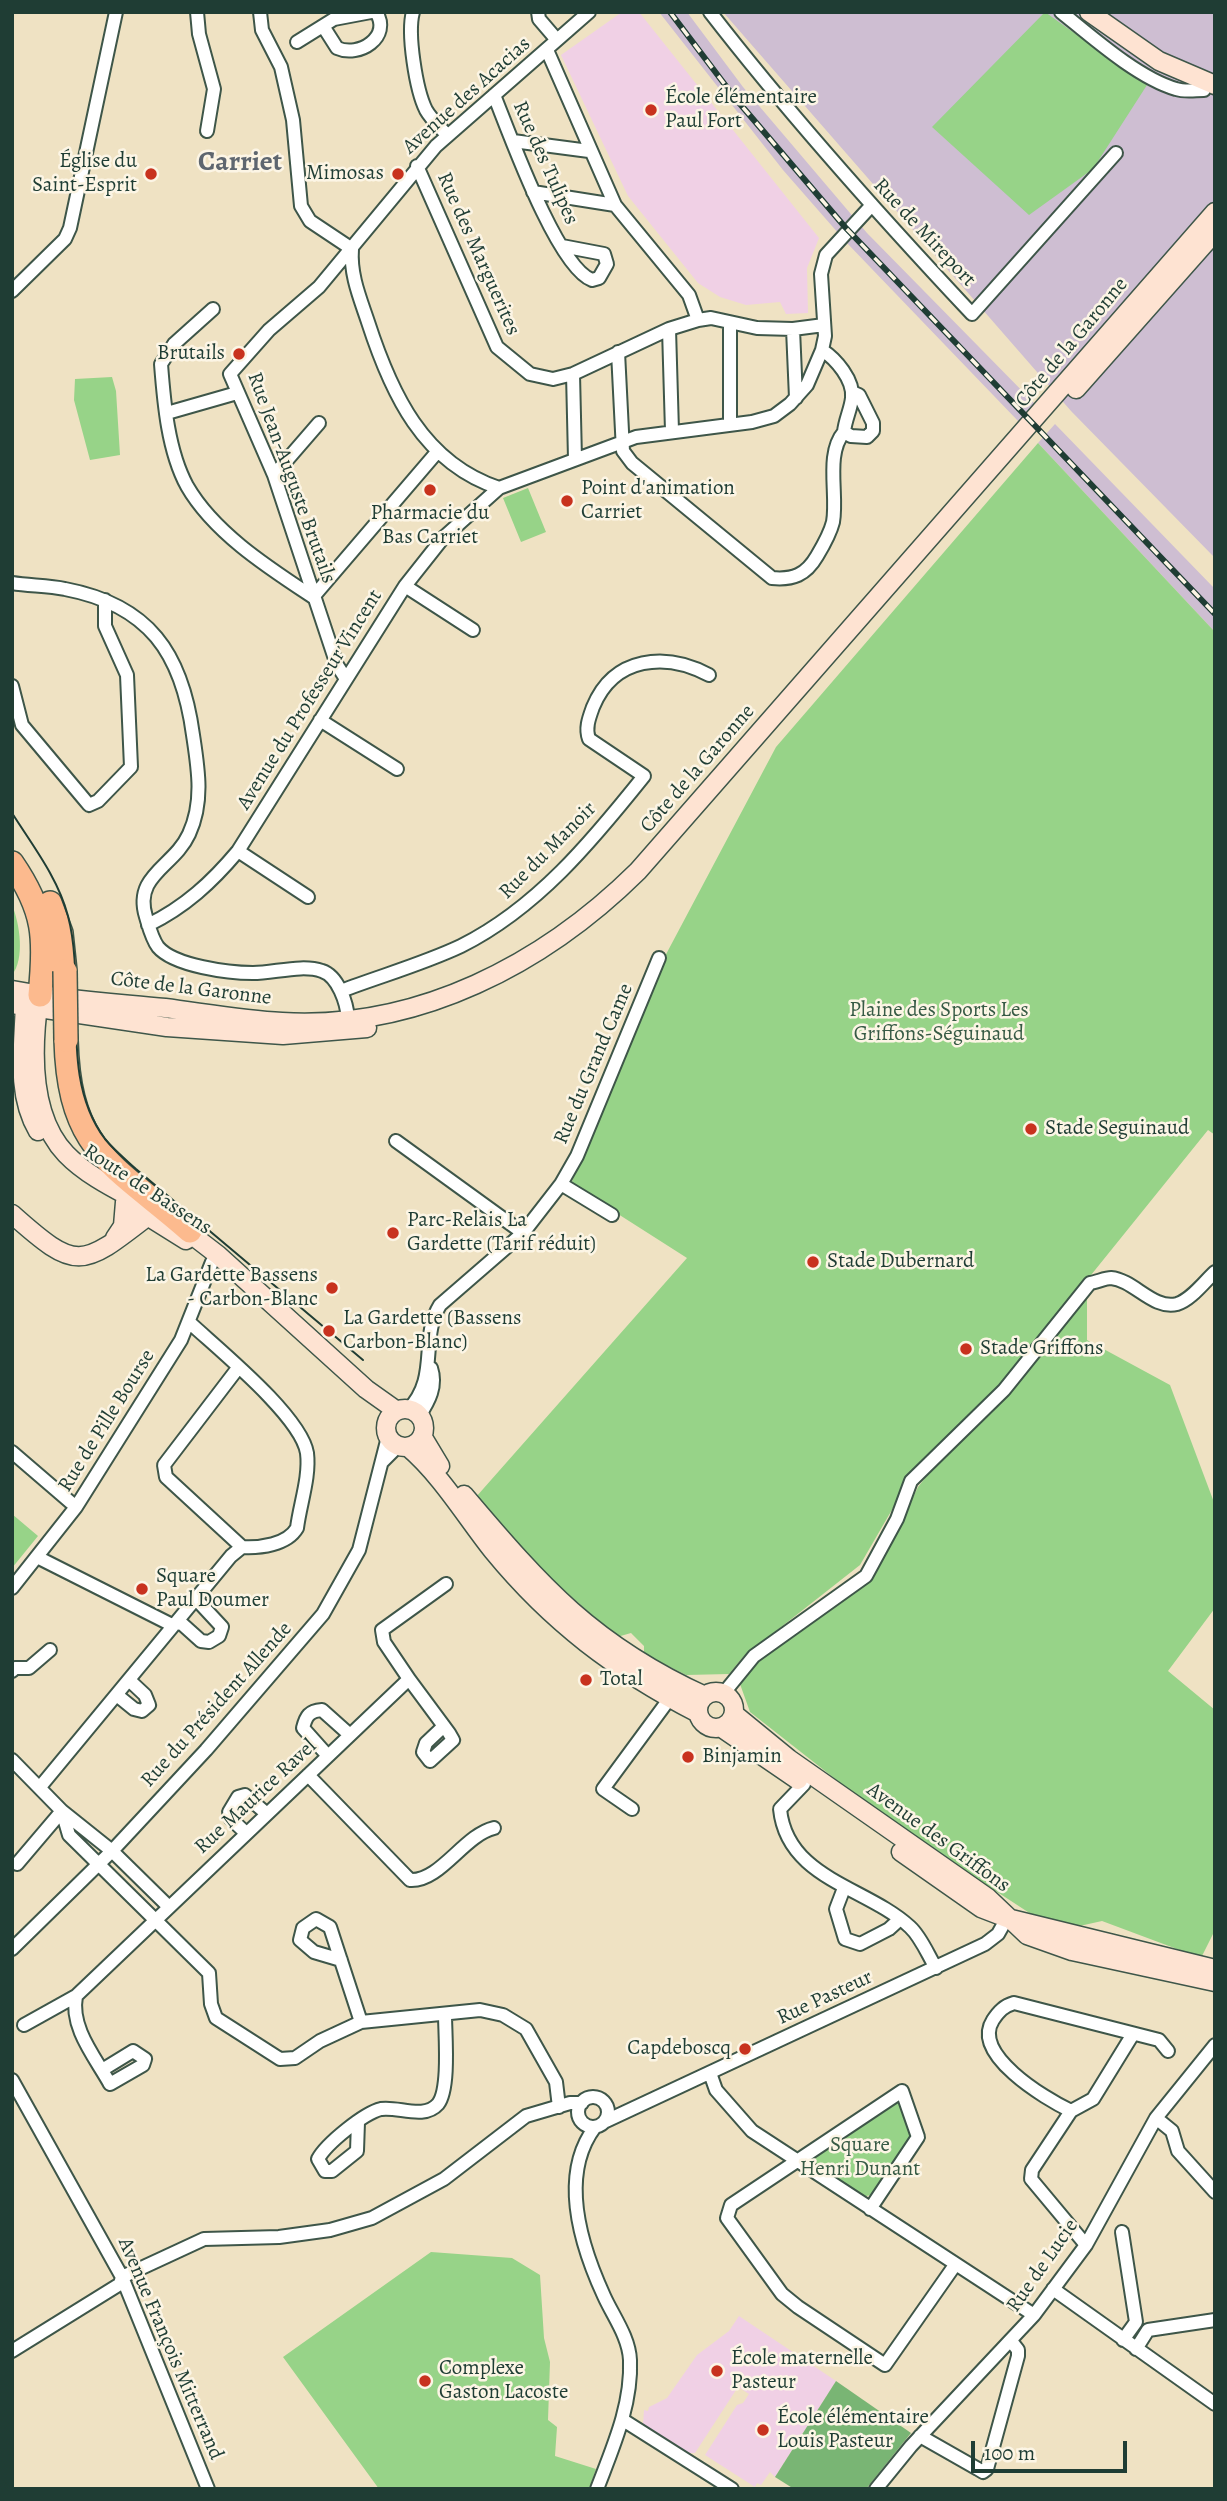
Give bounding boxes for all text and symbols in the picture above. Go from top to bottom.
street label: Avenue des Acacias [398,32,536,160]
place label: École élémentaire Paul Fort [665,85,817,135]
street label: Rue des Tulipes [507,97,583,229]
marker: École élémentaire Paul Fort [643,102,659,118]
district label: Carriet [198,146,282,180]
place label: Église du Saint-Esprit [32,149,137,199]
place label: Mimosas [306,161,384,187]
marker: Église du Saint-Esprit [143,166,159,182]
marker: Mimosas [390,166,406,182]
street label: Rue des Marguerites [431,169,525,339]
street label: Rue de Mireport [867,173,981,293]
street label: Côte de la Garonne [1010,273,1134,413]
place label: Brutails [157,341,225,367]
marker: Brutails [231,346,247,362]
street label: Rue Jean-Auguste Brutails [241,369,341,587]
place label: Point d'animation Carriet [581,476,735,526]
marker: Pharmacie du Bas Carriet [422,482,438,498]
marker: Point d'animation Carriet [559,493,575,509]
place label: Pharmacie du Bas Carriet [371,501,489,551]
street label: Avenue du Professeur Vincent [232,585,388,815]
street label: Côte de la Garonne [635,700,761,838]
street label: Rue du Manoir [494,797,602,905]
street label: Côte de la Garonne [109,967,273,1011]
street label: Rue du Grand Came [549,980,639,1148]
park label: Plaine des Sports Les Griffons-Séguinaud [849,998,1029,1048]
place label: Stade Seguinaud [1045,1116,1189,1142]
marker: Stade Seguinaud [1023,1121,1039,1137]
street label: Route de Bassens [78,1139,216,1241]
place label: Parc-Relais La Gardette (Tarif réduit) [407,1208,596,1258]
marker: Parc-Relais La Gardette (Tarif réduit) [385,1225,401,1241]
place label: Stade Dubernard [827,1249,974,1275]
marker: Stade Dubernard [805,1254,821,1270]
place label: La Gardette Bassens - Carbon-Blanc [145,1263,318,1313]
marker: La Gardette Bassens - Carbon-Blanc [324,1280,340,1296]
place label: La Gardette (Bassens Carbon-Blanc) [343,1306,521,1356]
marker: La Gardette (Bassens Carbon-Blanc) [321,1323,337,1339]
place label: Stade Griffons [980,1336,1104,1362]
marker: Stade Griffons [958,1341,974,1357]
street label: Rue de Pille Bourse [53,1345,161,1497]
place label: Square Paul Doumer [156,1564,269,1614]
marker: Square Paul Doumer [134,1581,150,1597]
street label: Rue du Président Allende [136,1617,298,1793]
place label: Total [600,1667,643,1693]
marker: Total [578,1672,594,1688]
street label: Rue Maurice Ravel [190,1734,322,1860]
place label: Binjamin [702,1744,782,1770]
marker: Binjamin [680,1749,696,1765]
street label: Avenue des Griffons [862,1778,1014,1898]
street label: Rue Pasteur [773,1965,877,2031]
place label: Capdeboscq [627,2036,731,2062]
marker: Capdeboscq [737,2041,753,2057]
park label: Square Henri Dunant [800,2133,920,2183]
street label: Rue de Lucie [1002,2214,1084,2318]
street label: Avenue François Mitterrand [112,2234,228,2464]
place label: École maternelle Pasteur [731,2346,873,2396]
place label: Complexe Gaston Lacoste [439,2356,568,2406]
marker: École maternelle Pasteur [709,2363,725,2379]
marker: Complexe Gaston Lacoste [417,2373,433,2389]
place label: École élémentaire Louis Pasteur [777,2405,929,2455]
marker: École élémentaire Louis Pasteur [755,2422,771,2438]
scale bar [975,2428,1131,2472]
text: 100 m [984,2439,1035,2467]

